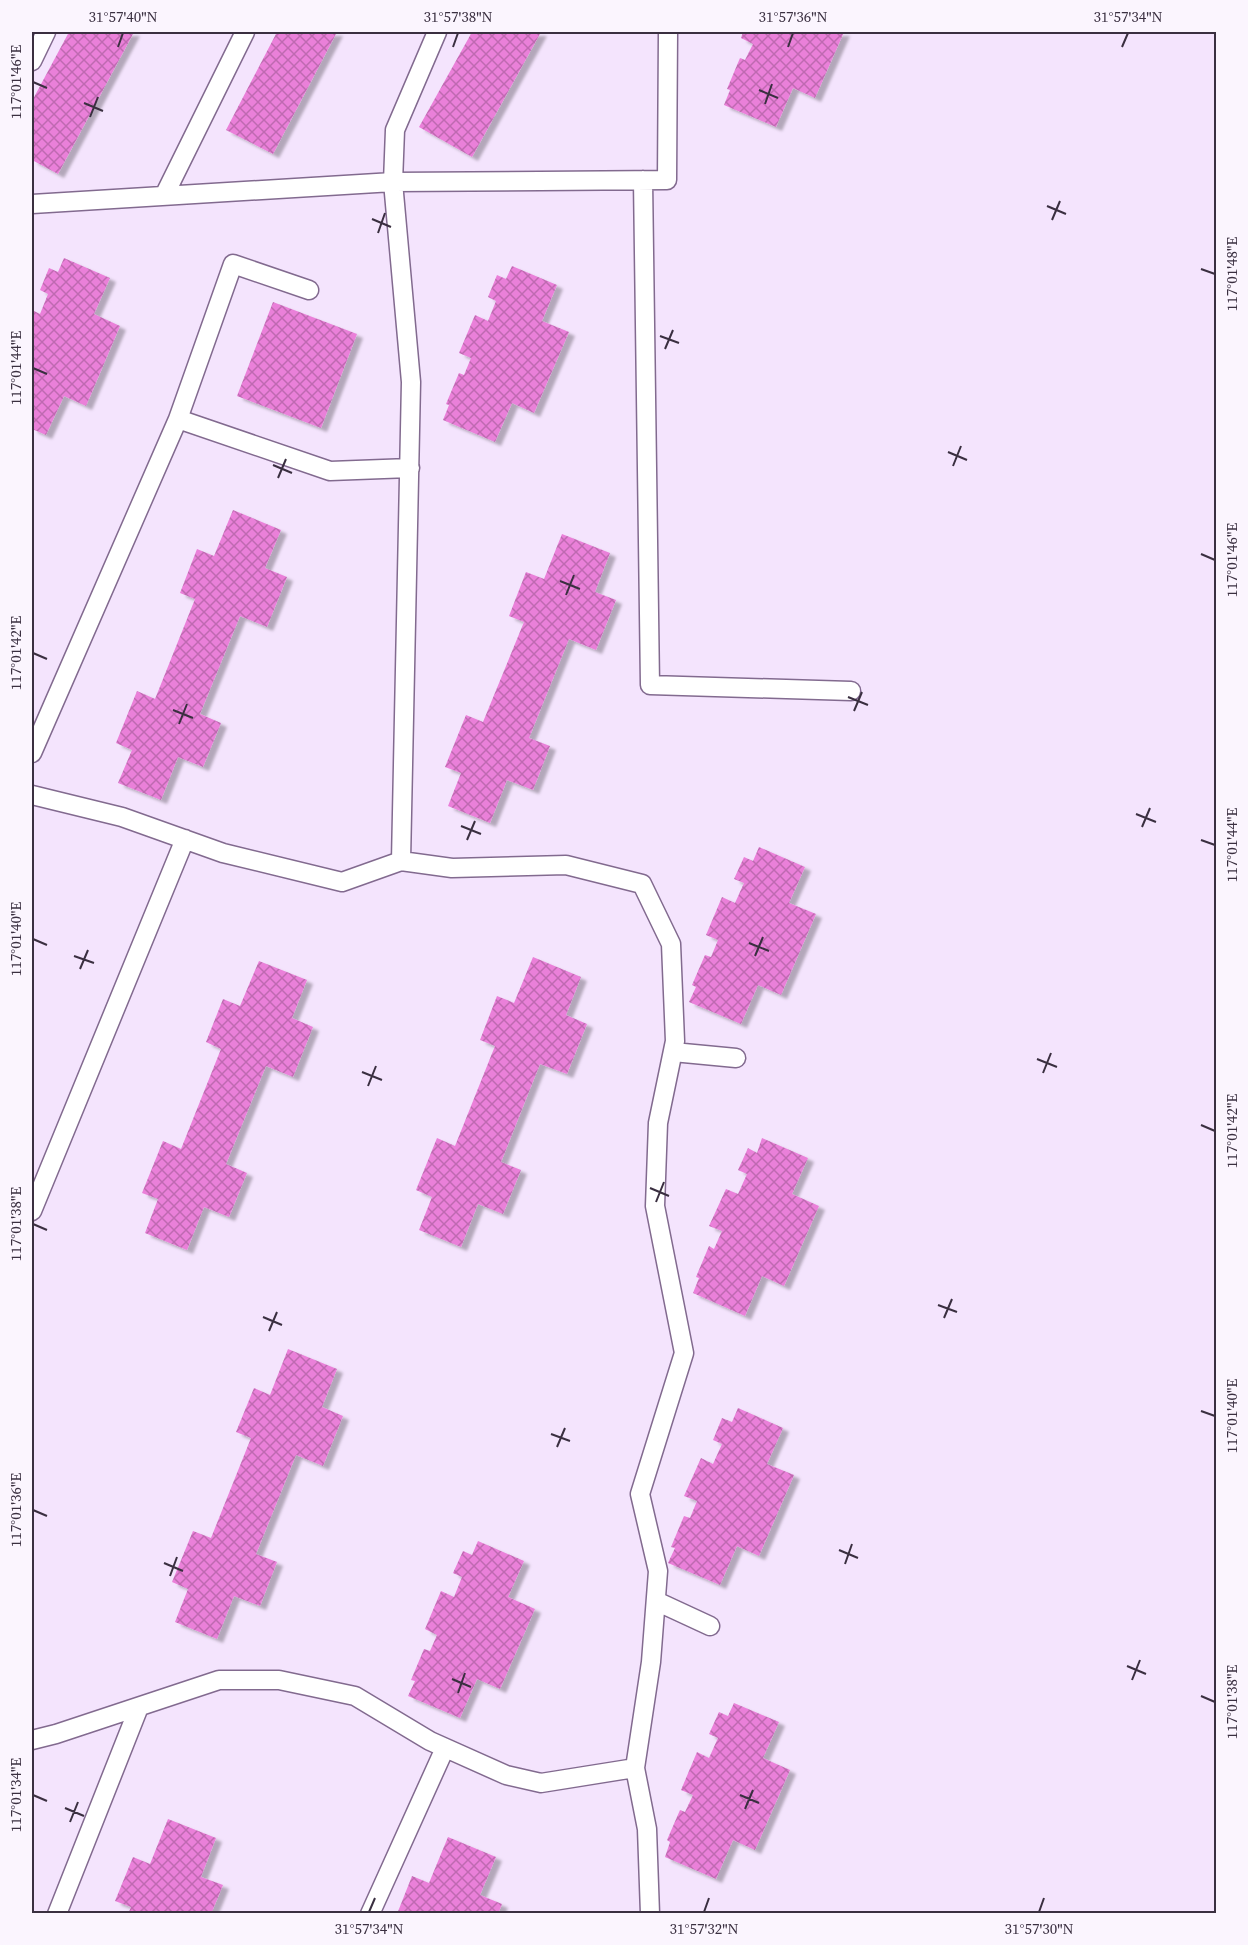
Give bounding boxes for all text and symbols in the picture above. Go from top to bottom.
text: 31°57'40"N [88,6,158,27]
text: 31°57'38"N [423,6,493,27]
text: 31°57'36"N [758,6,828,27]
text: 31°57'34"N [1093,6,1163,27]
text: 117°01'46"E [5,45,26,119]
text: 117°01'48"E [1221,237,1242,311]
text: 117°01'44"E [5,331,26,405]
text: 117°01'46"E [1221,523,1242,597]
text: 117°01'42"E [5,616,26,690]
text: 117°01'44"E [1221,808,1242,882]
text: 117°01'40"E [5,902,26,976]
text: 117°01'42"E [1221,1094,1242,1168]
text: 117°01'38"E [5,1187,26,1261]
text: 117°01'40"E [1221,1379,1242,1453]
text: 117°01'36"E [5,1473,26,1547]
text: 117°01'38"E [1221,1665,1242,1739]
text: 117°01'34"E [5,1758,26,1832]
text: 31°57'34"N [334,1918,404,1939]
text: 31°57'32"N [669,1918,739,1939]
text: 31°57'30"N [1004,1918,1074,1939]

